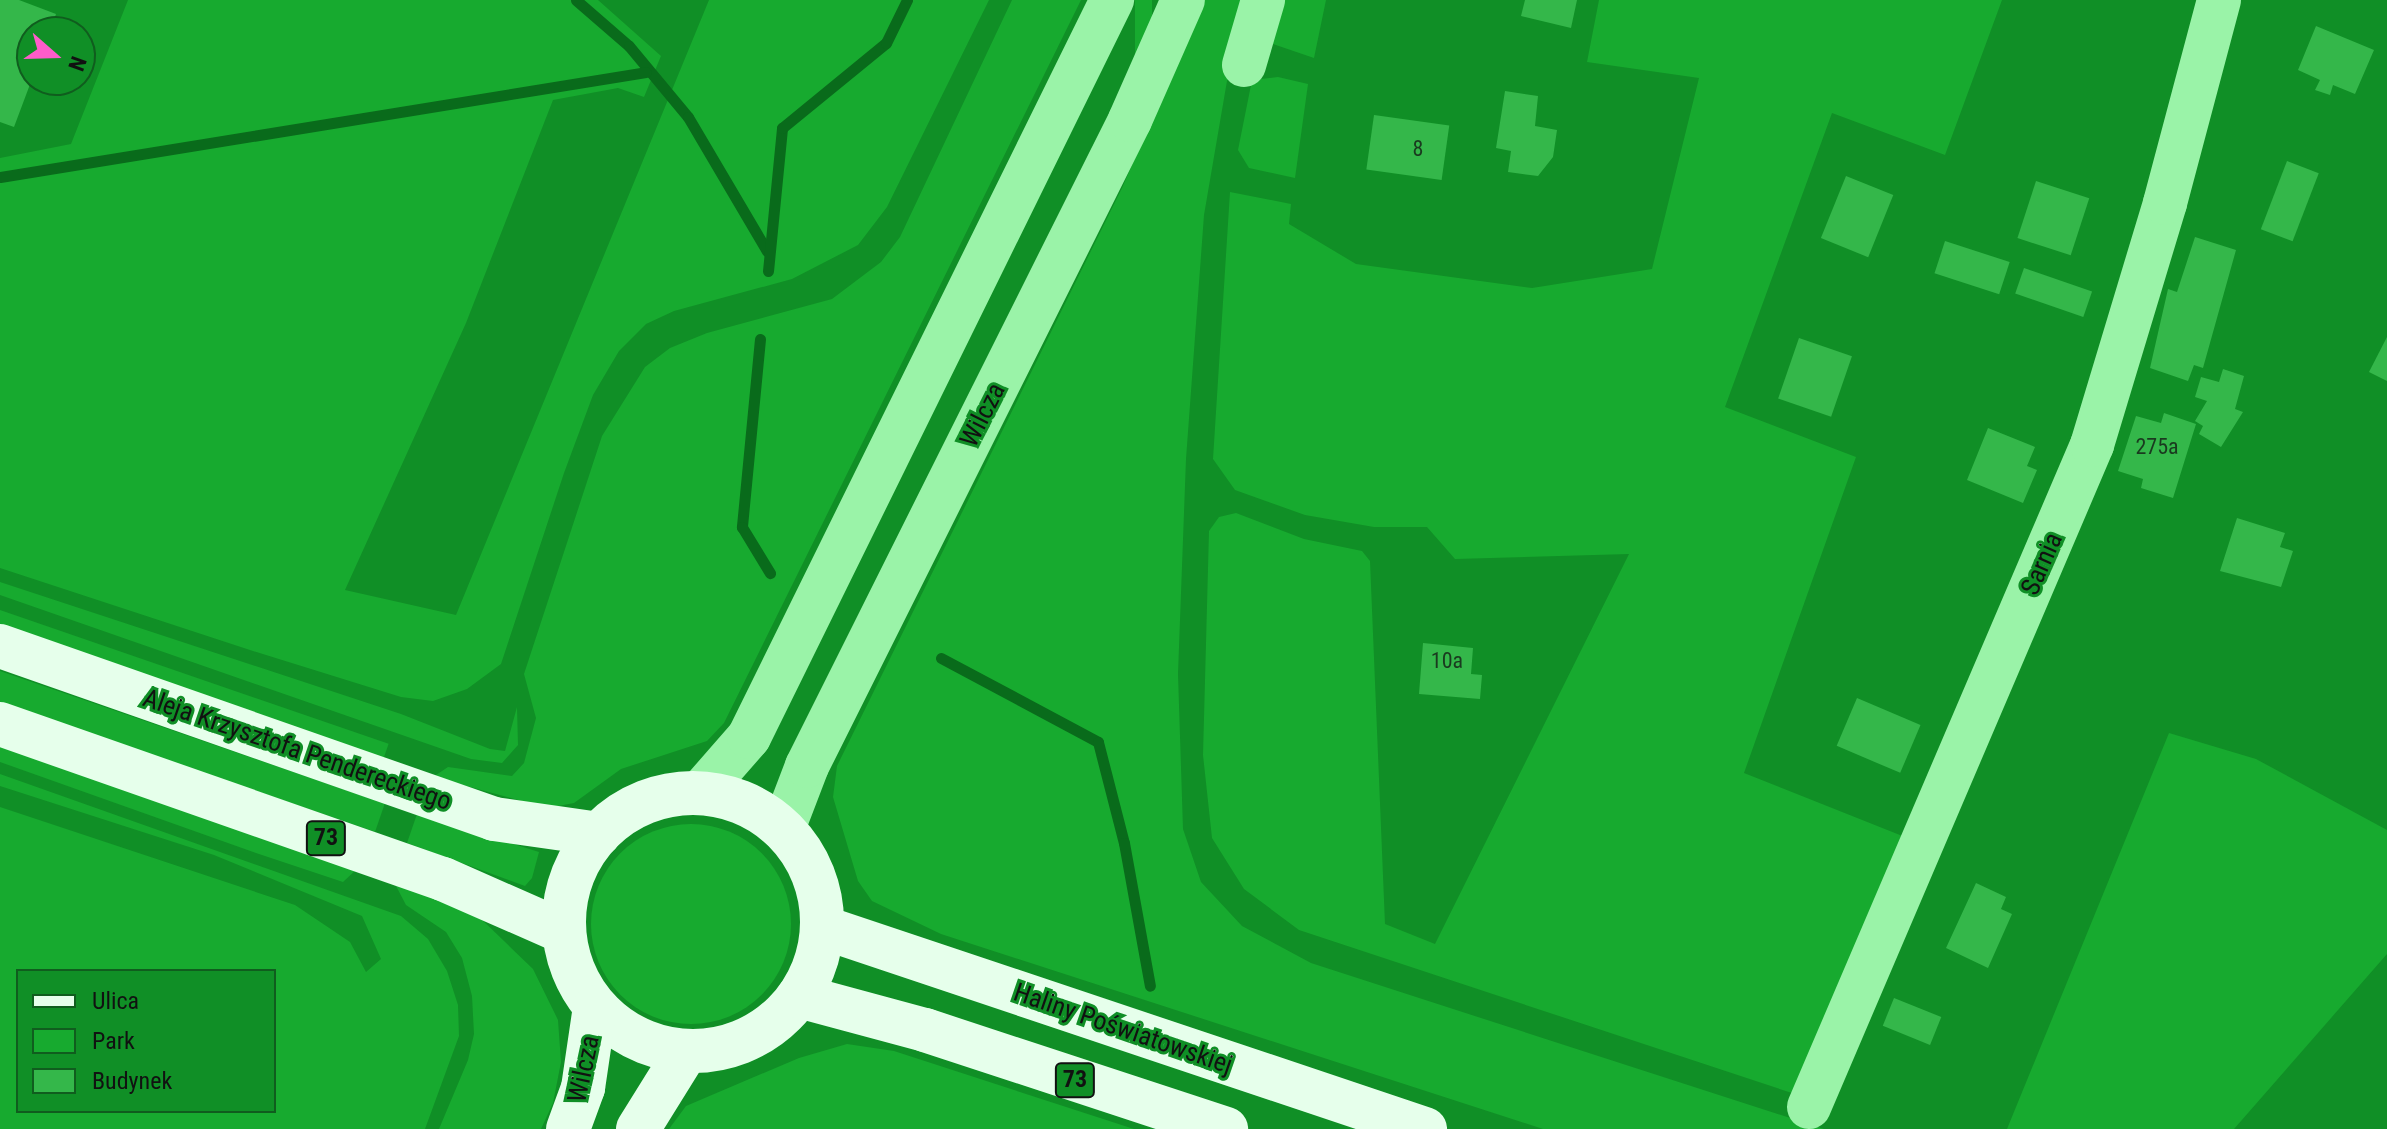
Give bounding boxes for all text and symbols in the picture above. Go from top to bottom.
north arrow [16,16,96,96]
text: N [63,53,91,74]
house number: 8 [1413,136,1423,162]
street label: Wilcza [954,378,1012,452]
house number: 275a [2135,434,2179,460]
street label: Sarnia [2015,528,2069,600]
house number: 10a [1431,648,1463,674]
street label: Aleja Krzysztofa Pendereckiego [139,683,455,817]
road number: 73 [304,818,348,858]
legend [16,969,276,1113]
street label: Haliny Poświatowskiej [1010,977,1236,1081]
text: Ulica [92,987,139,1015]
text: Park [92,1027,135,1055]
street label: Wilcza [562,1033,606,1105]
road number: 73 [1053,1060,1097,1100]
text: Budynek [92,1067,172,1095]

